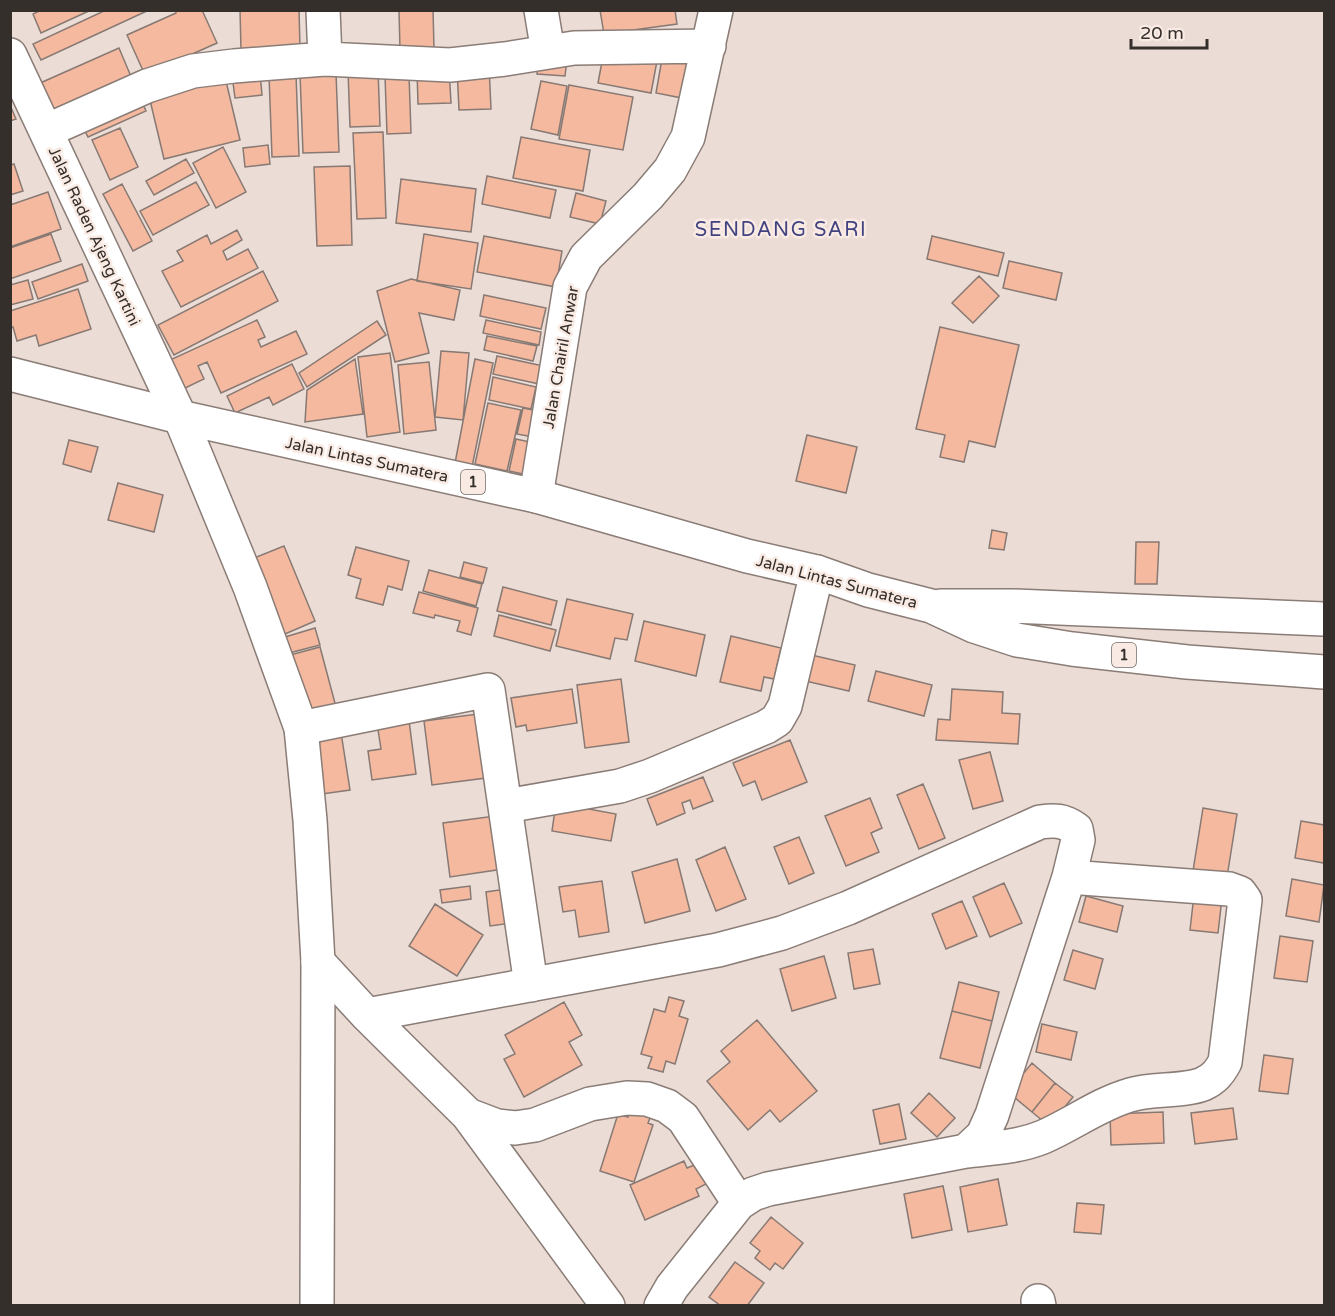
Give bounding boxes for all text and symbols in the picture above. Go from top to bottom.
scale bar [1131,12,1208,50]
text: 20 m [1140,22,1184,44]
street label: Jalan Raden Ajeng Kartini [44,144,144,329]
district label: SENDANG SARI [695,218,867,242]
street label: Jalan Chairil Anwar [539,283,584,430]
street label: Jalan Lintas Sumatera [283,433,450,487]
road number: 1 [461,470,485,494]
street label: Jalan Lintas Sumatera [754,551,920,613]
road number: 1 [1112,643,1136,667]

